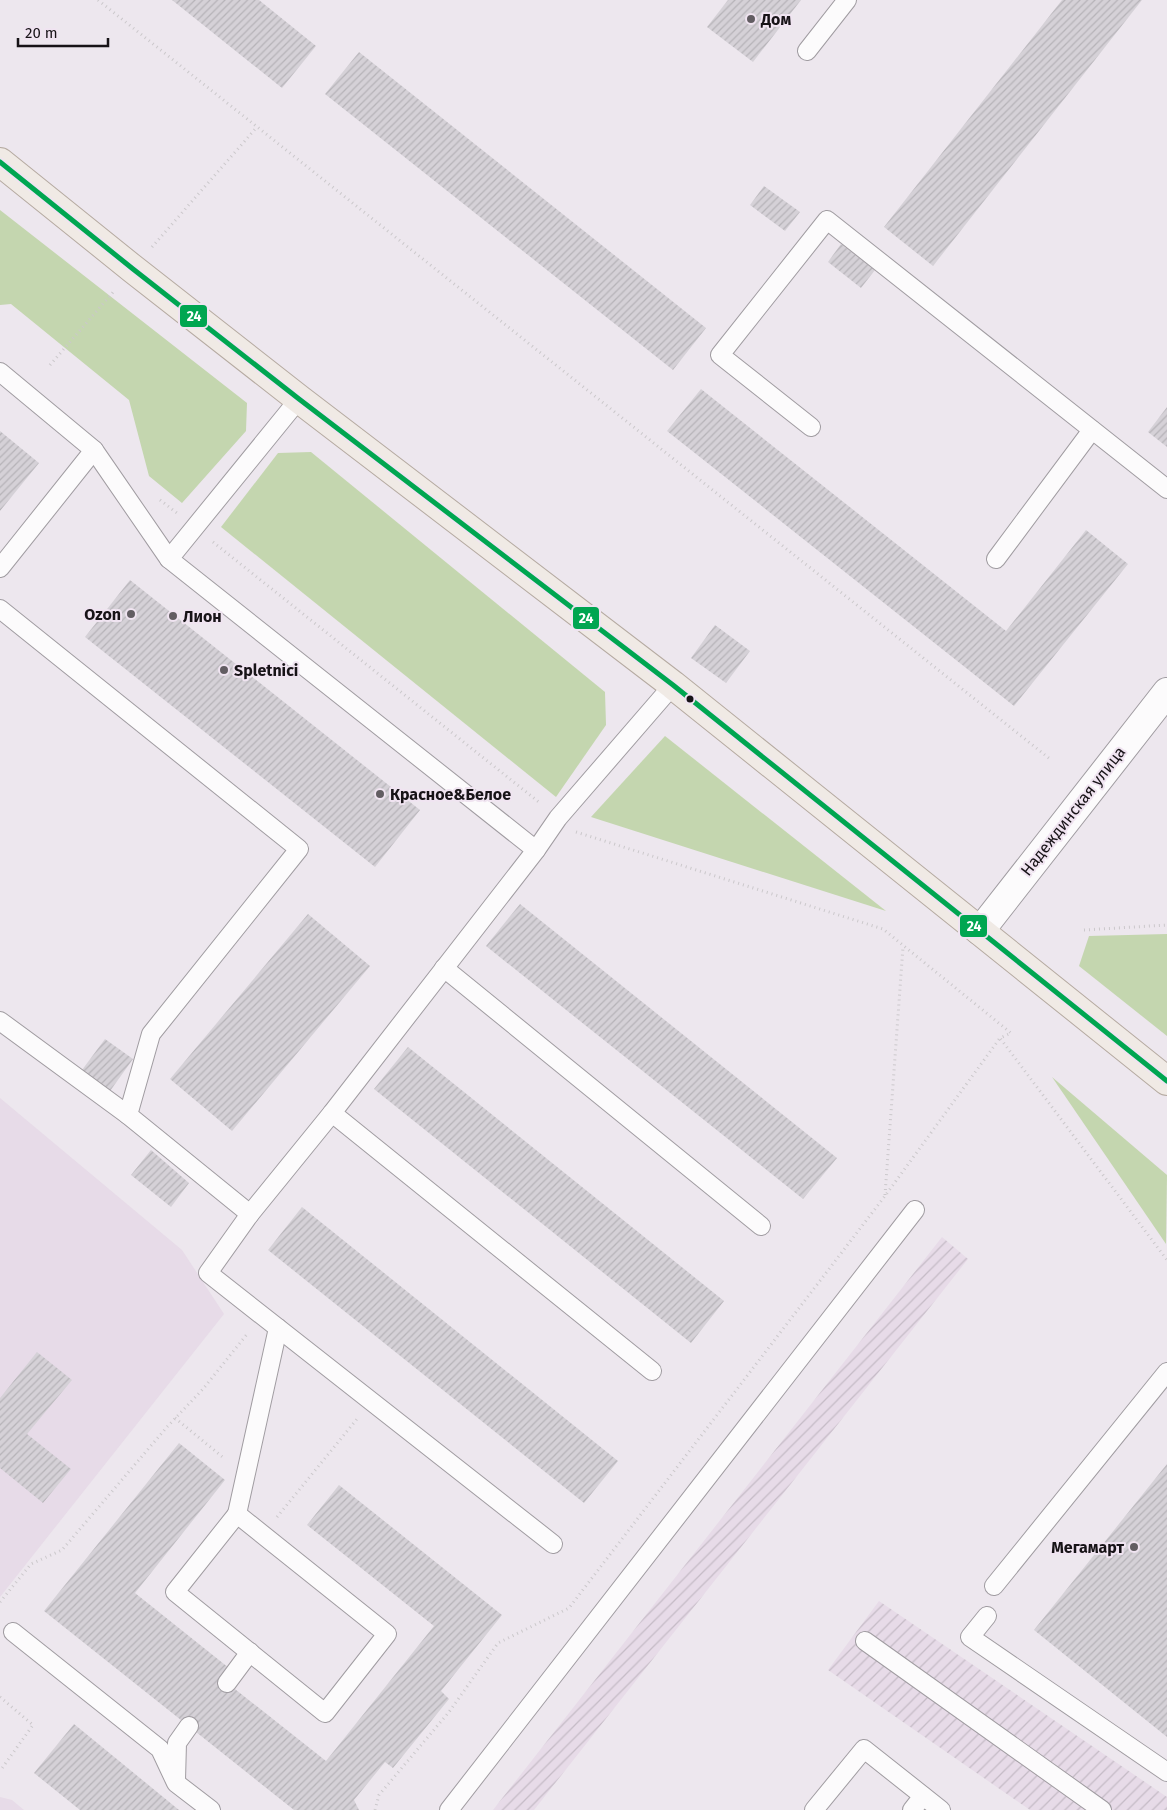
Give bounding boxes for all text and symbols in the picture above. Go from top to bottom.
place label: Дом [760,10,791,29]
marker: Дом [745,13,757,25]
scale bar [18,15,108,47]
text: 20 m [25,24,58,42]
line badge: 24 [179,304,208,328]
text: 24 [187,308,201,325]
place label: Ozon [84,605,121,624]
line badge: 24 [572,606,600,630]
place label: Лион [183,607,222,626]
marker: Ozon [125,608,137,620]
marker: Лион [167,610,179,622]
text: 24 [579,610,593,627]
place label: Spletnici [234,661,298,680]
marker: Spletnici [218,664,230,676]
unlabelled marker [685,694,695,704]
street label: Надеждинская улица [1017,743,1129,879]
place label: Красное&Белое [390,785,511,804]
marker: Красное&Белое [374,788,386,800]
line badge: 24 [959,914,988,938]
text: 24 [967,918,981,935]
place label: Мегамарт [1051,1538,1124,1557]
marker: Мегамарт [1128,1541,1140,1553]

